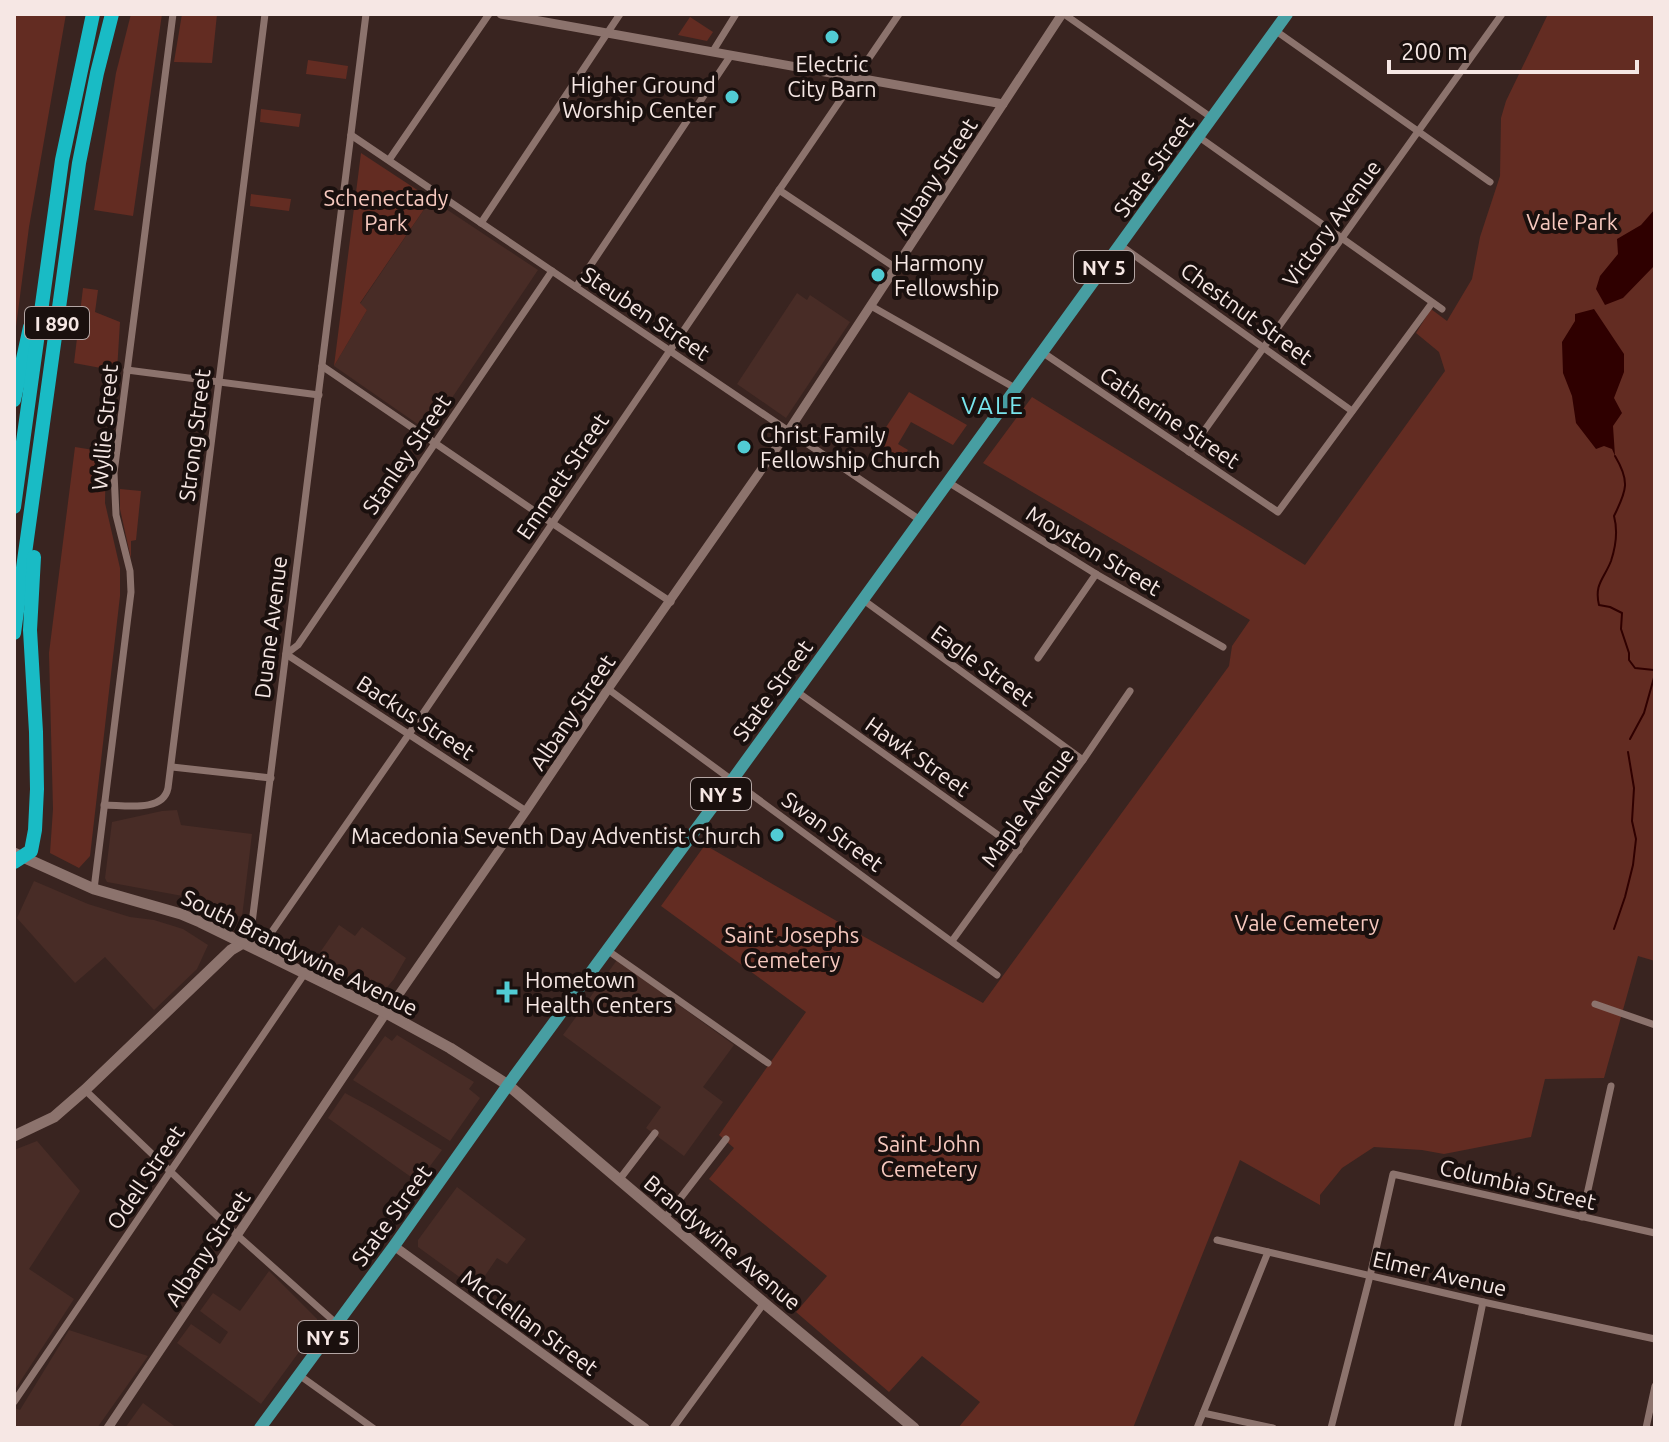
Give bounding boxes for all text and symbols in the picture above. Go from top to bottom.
scale bar [1389,24,1637,74]
marker: Electric City Barn [823,28,841,46]
text: 200 m [1401,38,1468,65]
place label: Electric City Barn [787,51,877,101]
place label: Higher Ground Worship Center [562,72,717,122]
marker: Higher Ground Worship Center [723,88,741,106]
street label: State Street [1108,110,1198,221]
street label: Albany Street [888,113,982,239]
street label: Victory Avenue [1277,155,1385,291]
park label: Schenectady Park [324,185,449,235]
park label: Vale Park [1526,209,1618,234]
place label: Harmony Fellowship [894,250,999,300]
road number: NY 5 [1074,251,1134,283]
street label: Chestnut Street [1176,257,1318,369]
street label: Steuben Street [577,261,715,365]
marker: Harmony Fellowship [869,266,887,284]
road number: I 890 [25,307,89,339]
street label: Catherine Street [1095,361,1245,473]
street label: Wyllie Street [86,363,122,491]
street label: Strong Street [173,367,215,503]
street label: Stanley Street [357,389,455,519]
district label: VALE [961,392,1025,419]
street label: Emmett Street [511,408,613,544]
place label: Christ Family Fellowship Church [760,422,940,472]
marker: Christ Family Fellowship Church [735,438,753,456]
street label: Moyston Street [1022,500,1166,600]
street label: Duane Avenue [249,554,291,700]
street label: Eagle Street [927,619,1039,711]
street label: State Street [727,634,817,745]
street label: Albany Street [524,649,620,774]
street label: Backus Street [353,670,480,764]
street label: Hawk Street [861,711,975,801]
street label: Maple Avenue [976,743,1078,871]
road number: NY 5 [691,778,751,810]
street label: Swan Street [778,786,889,876]
place label: Macedonia Seventh Day Adventist Church [351,823,761,848]
marker: Macedonia Seventh Day Adventist Church [768,826,786,844]
street label: South Brandywine Avenue [178,884,422,1020]
park label: Vale Cemetery [1235,910,1380,935]
park label: Saint Josephs Cemetery [725,922,859,972]
place label: Hometown Health Centers [525,967,673,1017]
marker: Hometown Health Centers [496,981,518,1003]
street label: Odell Street [101,1120,189,1234]
park label: Saint John Cemetery [877,1131,981,1181]
street label: Columbia Street [1437,1154,1599,1214]
street label: State Street [346,1159,436,1270]
street label: Brandywine Avenue [640,1169,806,1315]
street label: Albany Street [159,1185,255,1310]
street label: Elmer Avenue [1371,1245,1509,1301]
street label: McClellan Street [457,1264,603,1380]
road number: NY 5 [298,1321,358,1353]

